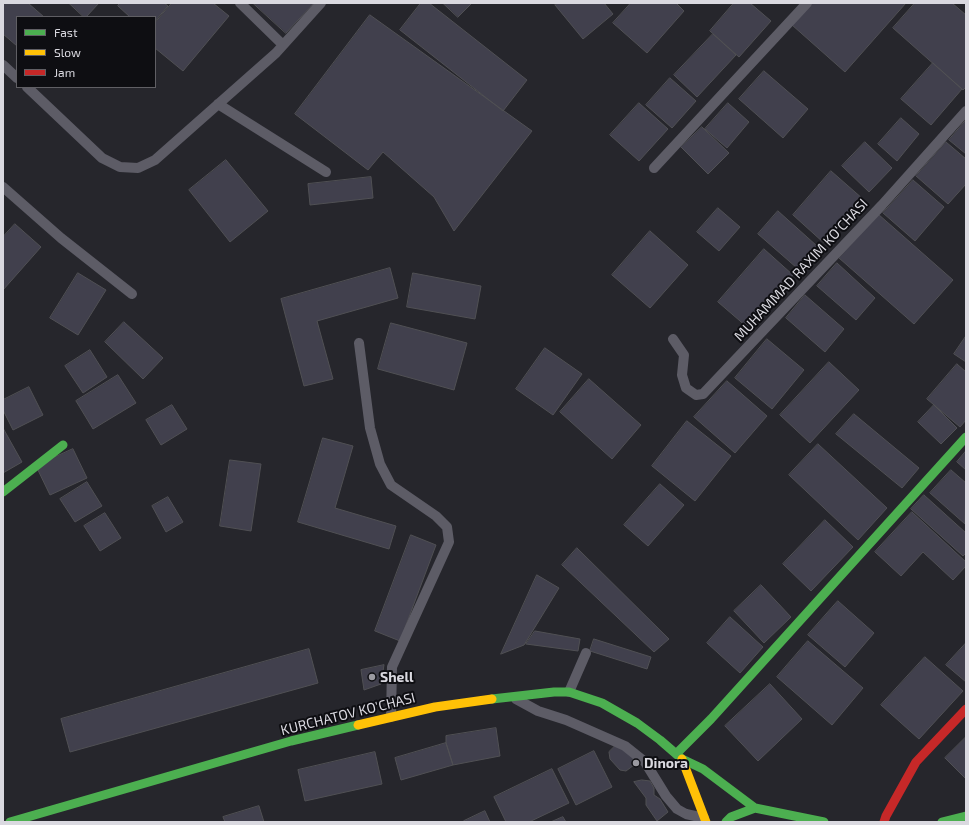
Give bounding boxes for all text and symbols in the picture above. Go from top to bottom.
legend [16,16,156,88]
text: Fast [54,25,77,39]
text: Slow [54,45,81,59]
text: Jam [54,65,75,79]
street label: MUHAMMAD RAXIM KO'CHASI [731,195,871,345]
place label: Shell [380,669,414,685]
marker: Shell [367,672,377,682]
street label: KURCHATOV KO'CHASI [279,689,417,739]
place label: Dinora [644,755,688,771]
marker: Dinora [631,758,641,768]

